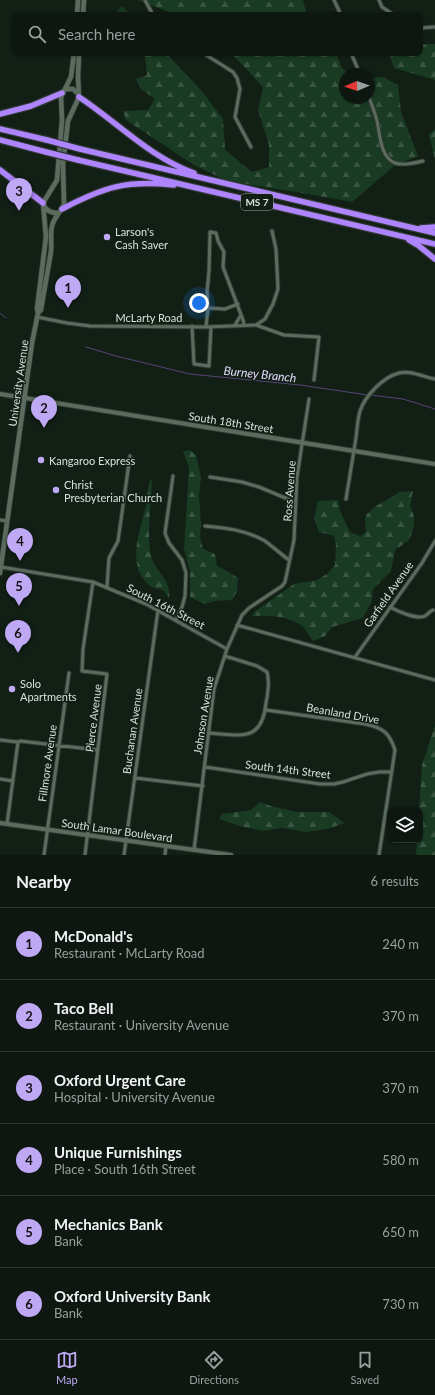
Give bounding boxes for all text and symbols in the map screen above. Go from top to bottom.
search box [12,12,423,56]
icon: search [26,23,48,45]
text: Search here [58,25,135,43]
north arrow [339,68,375,104]
pin: 3 [6,178,32,211]
road number: MS 7 [241,194,273,210]
place label: Larson's Cash Saver [115,225,168,251]
marker: Larson's Cash Saver [102,232,112,242]
pin: 1 [55,275,81,308]
your location [189,293,209,313]
street label: McLarty Road [116,311,182,324]
street label: University Avenue [5,339,31,427]
water label: Burney Branch [223,363,297,385]
pin: 2 [31,395,57,428]
street label: South 18th Street [188,409,274,435]
place label: Kangaroo Express [49,454,135,467]
marker: Kangaroo Express [36,455,46,465]
street label: Ross Avenue [280,460,298,522]
place label: Christ Presbyterian Church [64,478,162,504]
marker: Christ Presbyterian Church [51,485,61,495]
pin: 4 [7,528,33,561]
street label: Garfield Avenue [361,558,416,629]
pin: 5 [6,573,32,606]
street label: South 16th Street [125,581,207,631]
pin: 6 [5,620,31,653]
street label: Johnson Avenue [190,675,216,755]
place label: Solo Apartments [20,677,77,703]
street label: Pierce Avenue [82,683,104,753]
marker: Solo Apartments [7,684,17,694]
street label: Buchanan Avenue [120,687,144,775]
street label: Beanland Drive [306,700,381,726]
street label: Fillmore Avenue [35,723,59,802]
street label: South 14th Street [245,757,331,781]
map controls [387,807,423,843]
button: layers [387,807,423,843]
street label: South Lamar Boulevard [61,816,173,844]
text: Nearby [16,871,71,892]
text: 6 results [371,873,419,889]
text: McDonald's [54,927,133,945]
text: 1 [25,936,33,952]
text: 240 m [382,936,419,952]
text: Restaurant · McLarty Road [54,945,205,961]
text: Taco Bell [54,999,114,1017]
text: 2 [25,1008,33,1024]
text: 370 m [382,1008,419,1024]
text: Restaurant · University Avenue [54,1017,229,1033]
text: Oxford Urgent Care [54,1071,186,1089]
text: 3 [25,1080,33,1096]
text: 370 m [382,1080,419,1096]
text: Hospital · University Avenue [54,1089,215,1105]
text: Unique Furnishings [54,1143,182,1161]
text: 4 [25,1152,33,1168]
text: 580 m [382,1152,419,1168]
text: Place · South 16th Street [54,1161,196,1177]
text: Mechanics Bank [54,1215,163,1233]
text: 5 [25,1224,33,1240]
text: 650 m [382,1224,419,1240]
text: Bank [54,1233,83,1249]
text: Oxford University Bank [54,1287,211,1305]
text: 6 [25,1296,33,1312]
text: 730 m [382,1296,419,1312]
text: Bank [54,1305,83,1321]
tab: Map [56,1349,78,1386]
tab: Directions [189,1349,239,1386]
tab: Saved [350,1349,379,1386]

